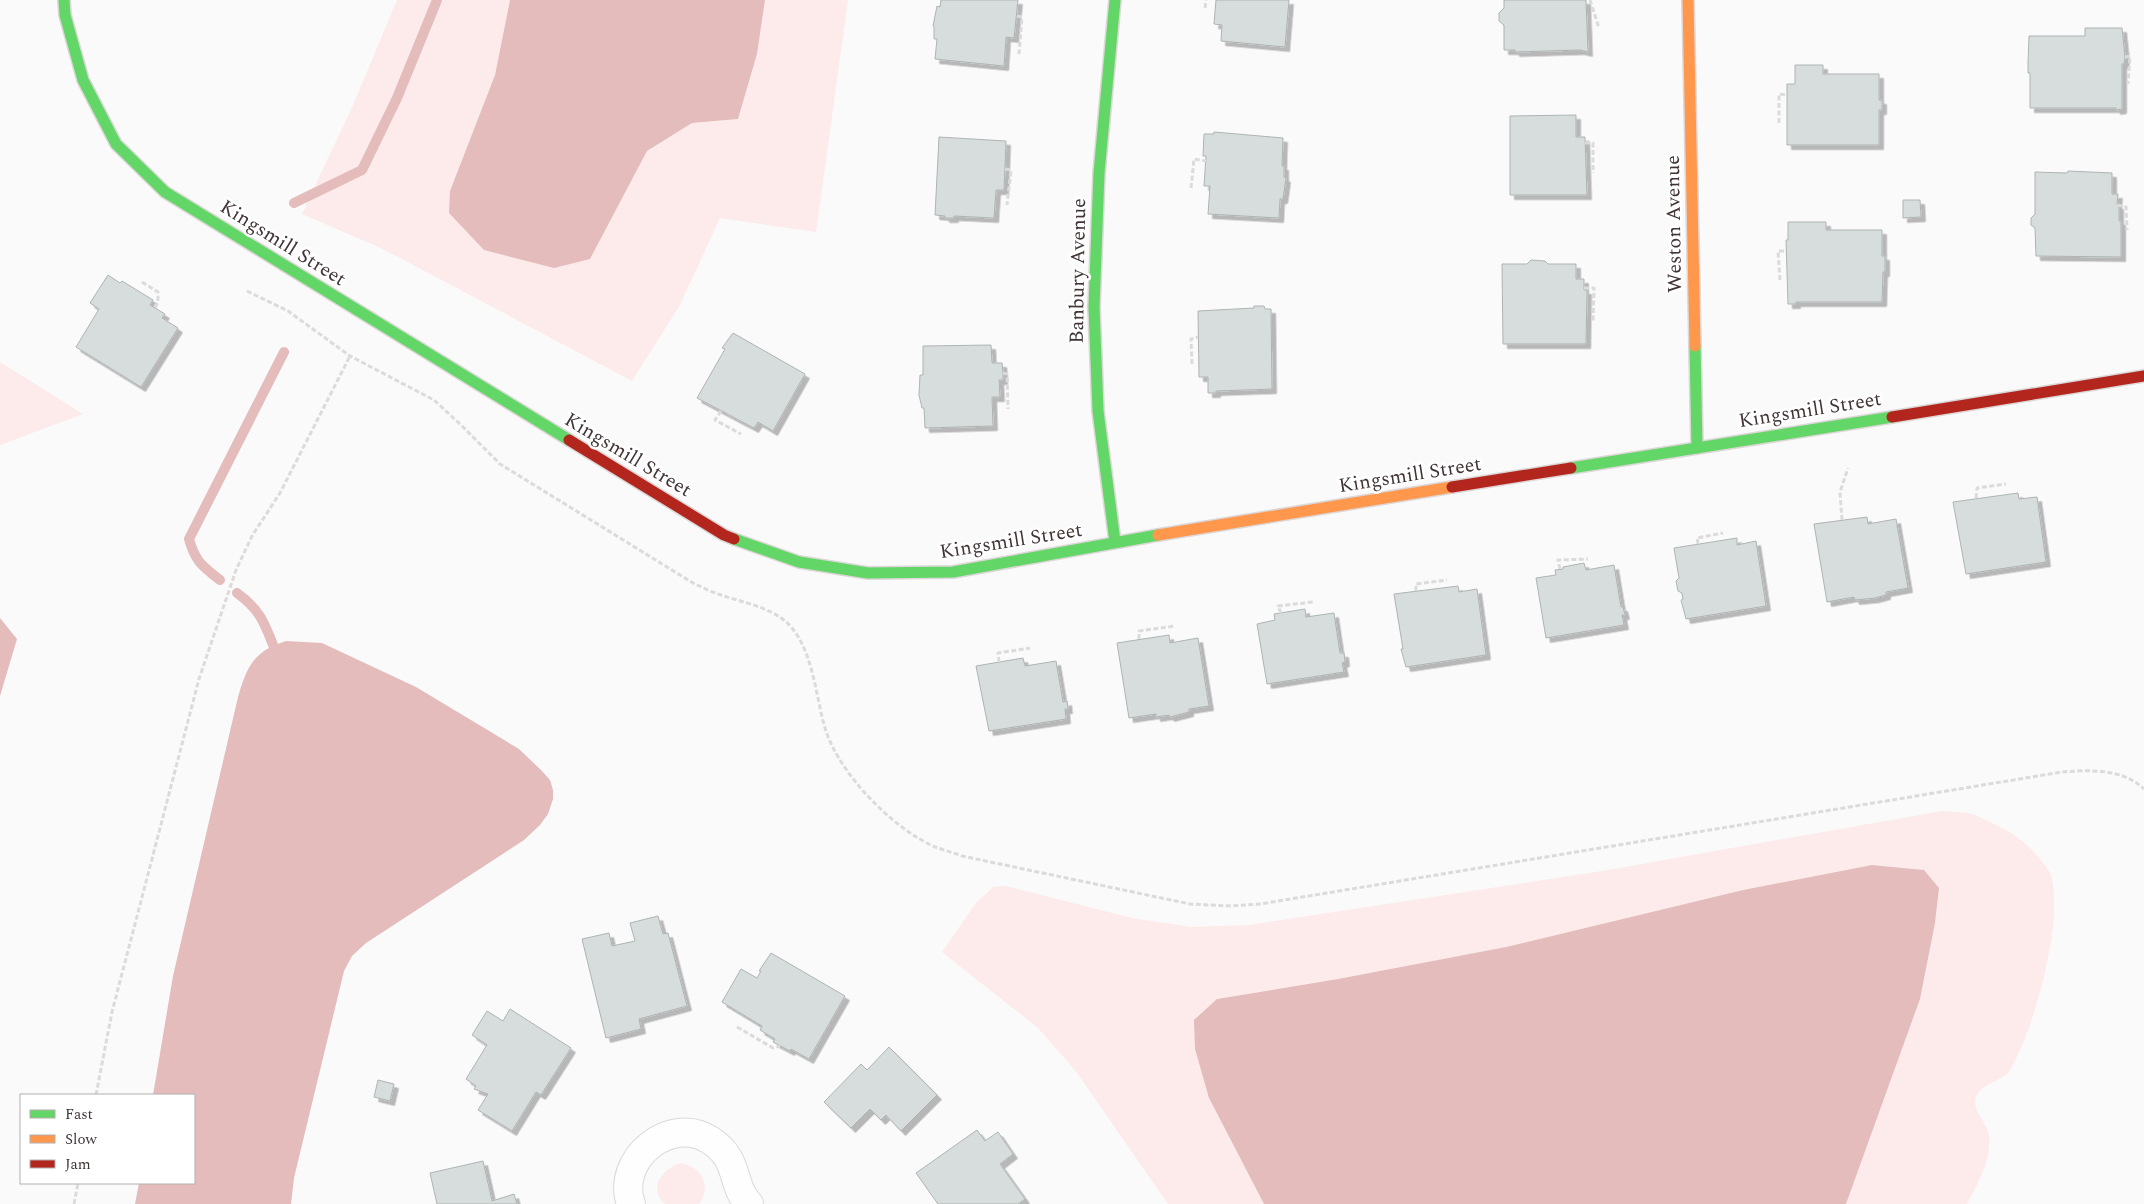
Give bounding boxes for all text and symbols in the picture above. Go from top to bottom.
street label: Weston Avenue [1658,155,1690,293]
street label: Kingsmill Street [214,192,352,294]
street label: Banbury Avenue [1062,198,1094,344]
street label: Kingsmill Street [1737,384,1883,436]
street label: Kingsmill Street [559,405,697,505]
street label: Kingsmill Street [1337,449,1483,501]
street label: Kingsmill Street [938,515,1084,567]
legend [20,1094,195,1184]
text: Fast [65,1103,93,1126]
text: Slow [65,1128,97,1151]
text: Jam [65,1153,91,1176]

